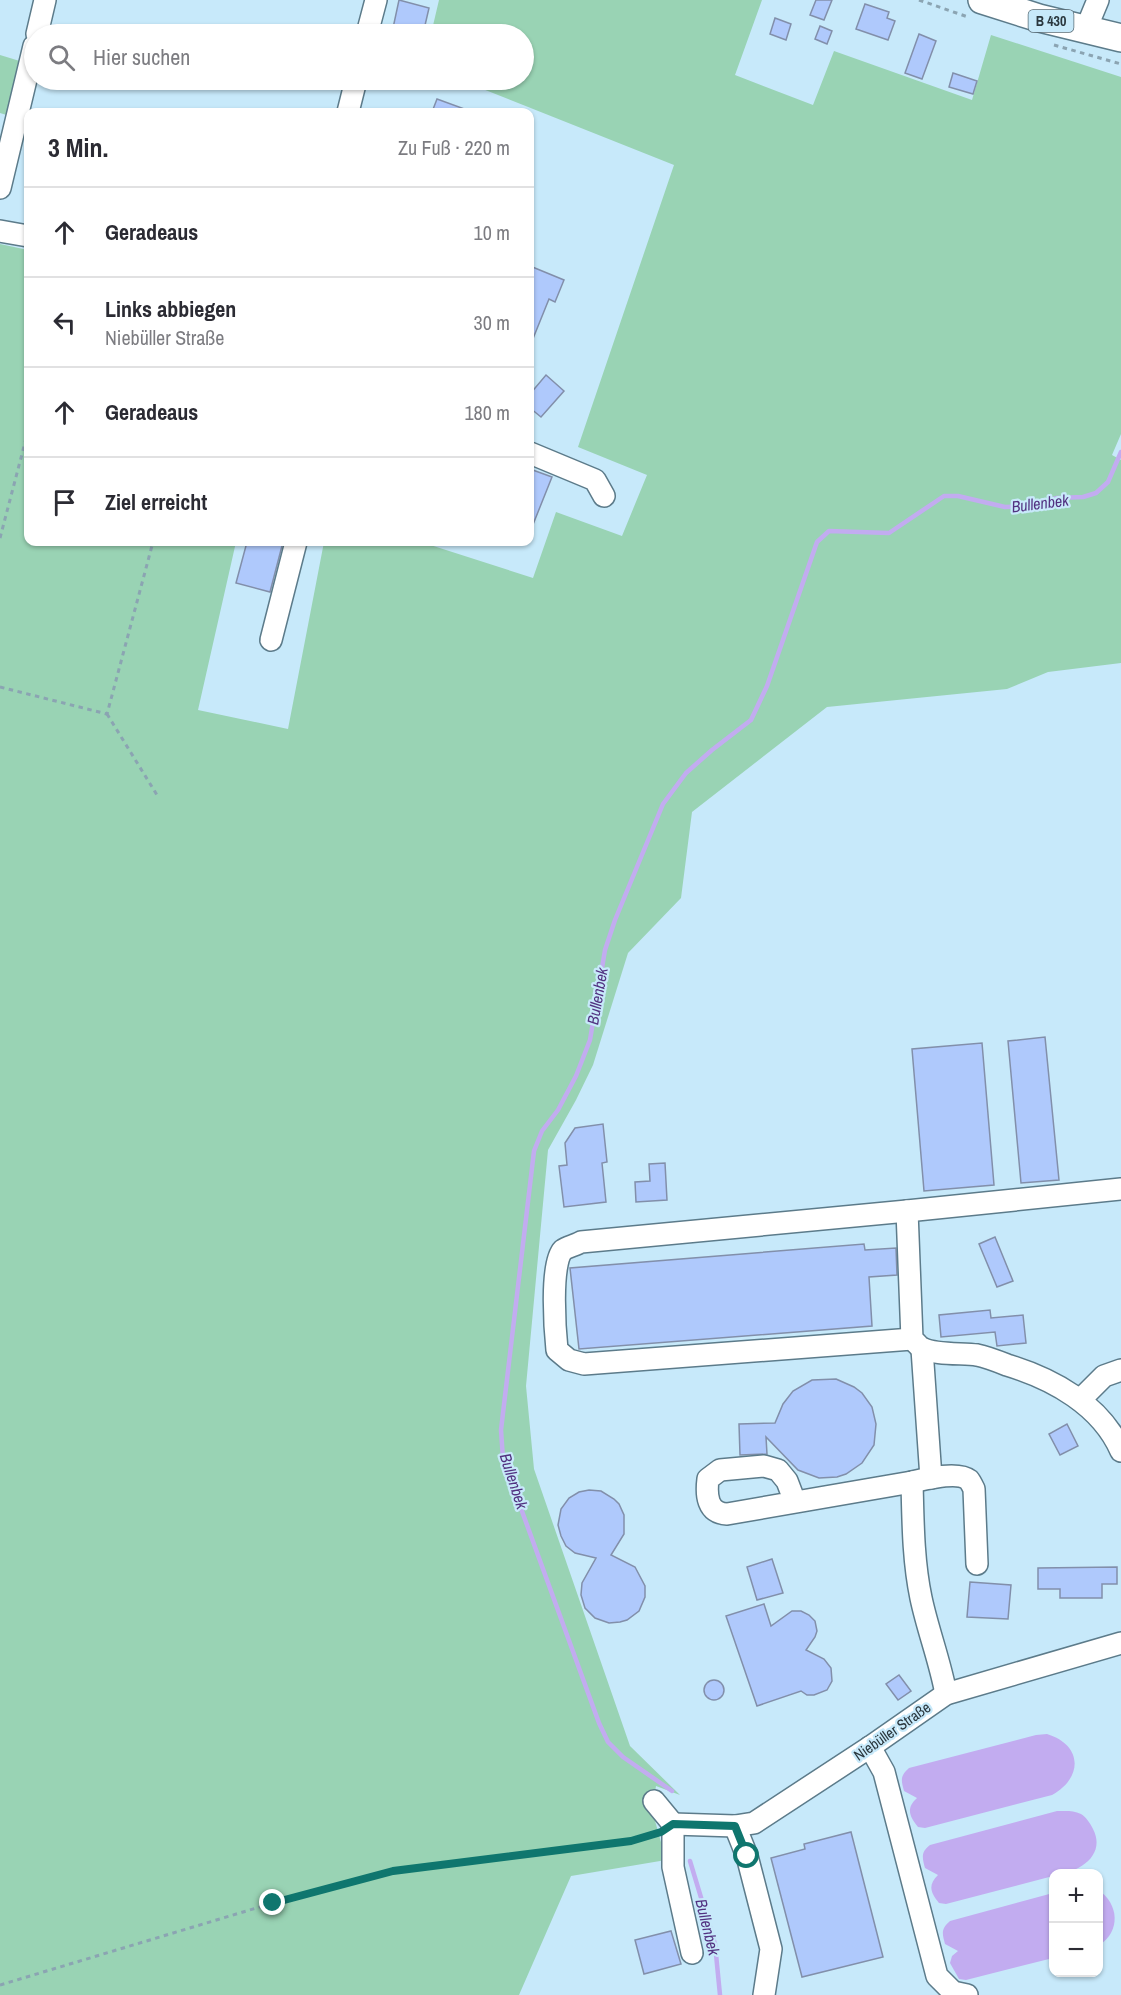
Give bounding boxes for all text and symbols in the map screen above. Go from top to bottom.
road number: B 430 [1028,10,1074,32]
search box [24,24,534,90]
icon: search [45,41,78,74]
text: Hier suchen [93,42,190,72]
text: 3 Min. [48,130,108,165]
text: Zu Fuß · 220 m [398,134,510,161]
icon: ahead [48,216,81,249]
text: Geradeaus [105,217,198,247]
text: 10 m [474,219,510,246]
text: Links abbiegen [105,294,236,324]
icon: left [48,306,81,339]
text: 30 m [474,309,510,336]
text: Niebüller Straße [105,324,224,351]
icon: ahead [48,396,81,429]
text: Geradeaus [105,397,198,427]
text: 180 m [464,399,510,426]
icon: arrive [48,486,81,519]
text: Ziel erreicht [105,487,207,517]
water label: Bullenbek [1010,489,1070,517]
water label: Bullenbek [581,965,613,1026]
water label: Bullenbek [495,1450,533,1512]
street label: Niebüller Straße [849,1697,935,1765]
route start [733,1842,759,1868]
map controls [1049,1869,1103,1977]
button: + [1049,1869,1103,1923]
route end [259,1889,285,1915]
water label: Bullenbek [690,1896,726,1958]
button: − [1049,1923,1103,1977]

